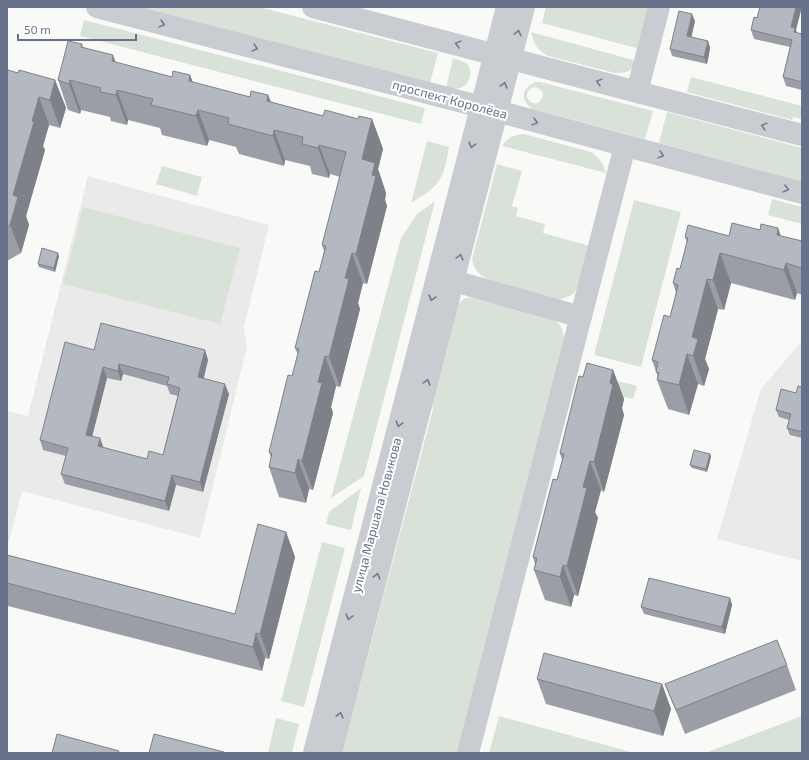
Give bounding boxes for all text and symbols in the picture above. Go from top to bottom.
scale bar [18,16,136,42]
one-way arrow [158,19,165,28]
text: 50 m [24,22,51,36]
one-way arrow [513,29,521,36]
one-way arrow [454,40,461,49]
one-way arrow [251,43,258,52]
street label: проспект Королёва [391,76,509,122]
one-way arrow [596,78,603,87]
one-way arrow [499,82,508,89]
one-way arrow [532,117,538,125]
one-way arrow [761,122,767,130]
one-way arrow [468,141,477,148]
one-way arrow [657,150,664,159]
one-way arrow [782,184,789,193]
one-way arrow [455,253,463,260]
one-way arrow [428,294,437,301]
one-way arrow [422,379,431,386]
one-way arrow [396,421,404,427]
street label: улица Маршала Новикова [348,436,404,594]
one-way arrow [372,573,380,579]
one-way arrow [346,614,354,621]
one-way arrow [336,712,344,718]

